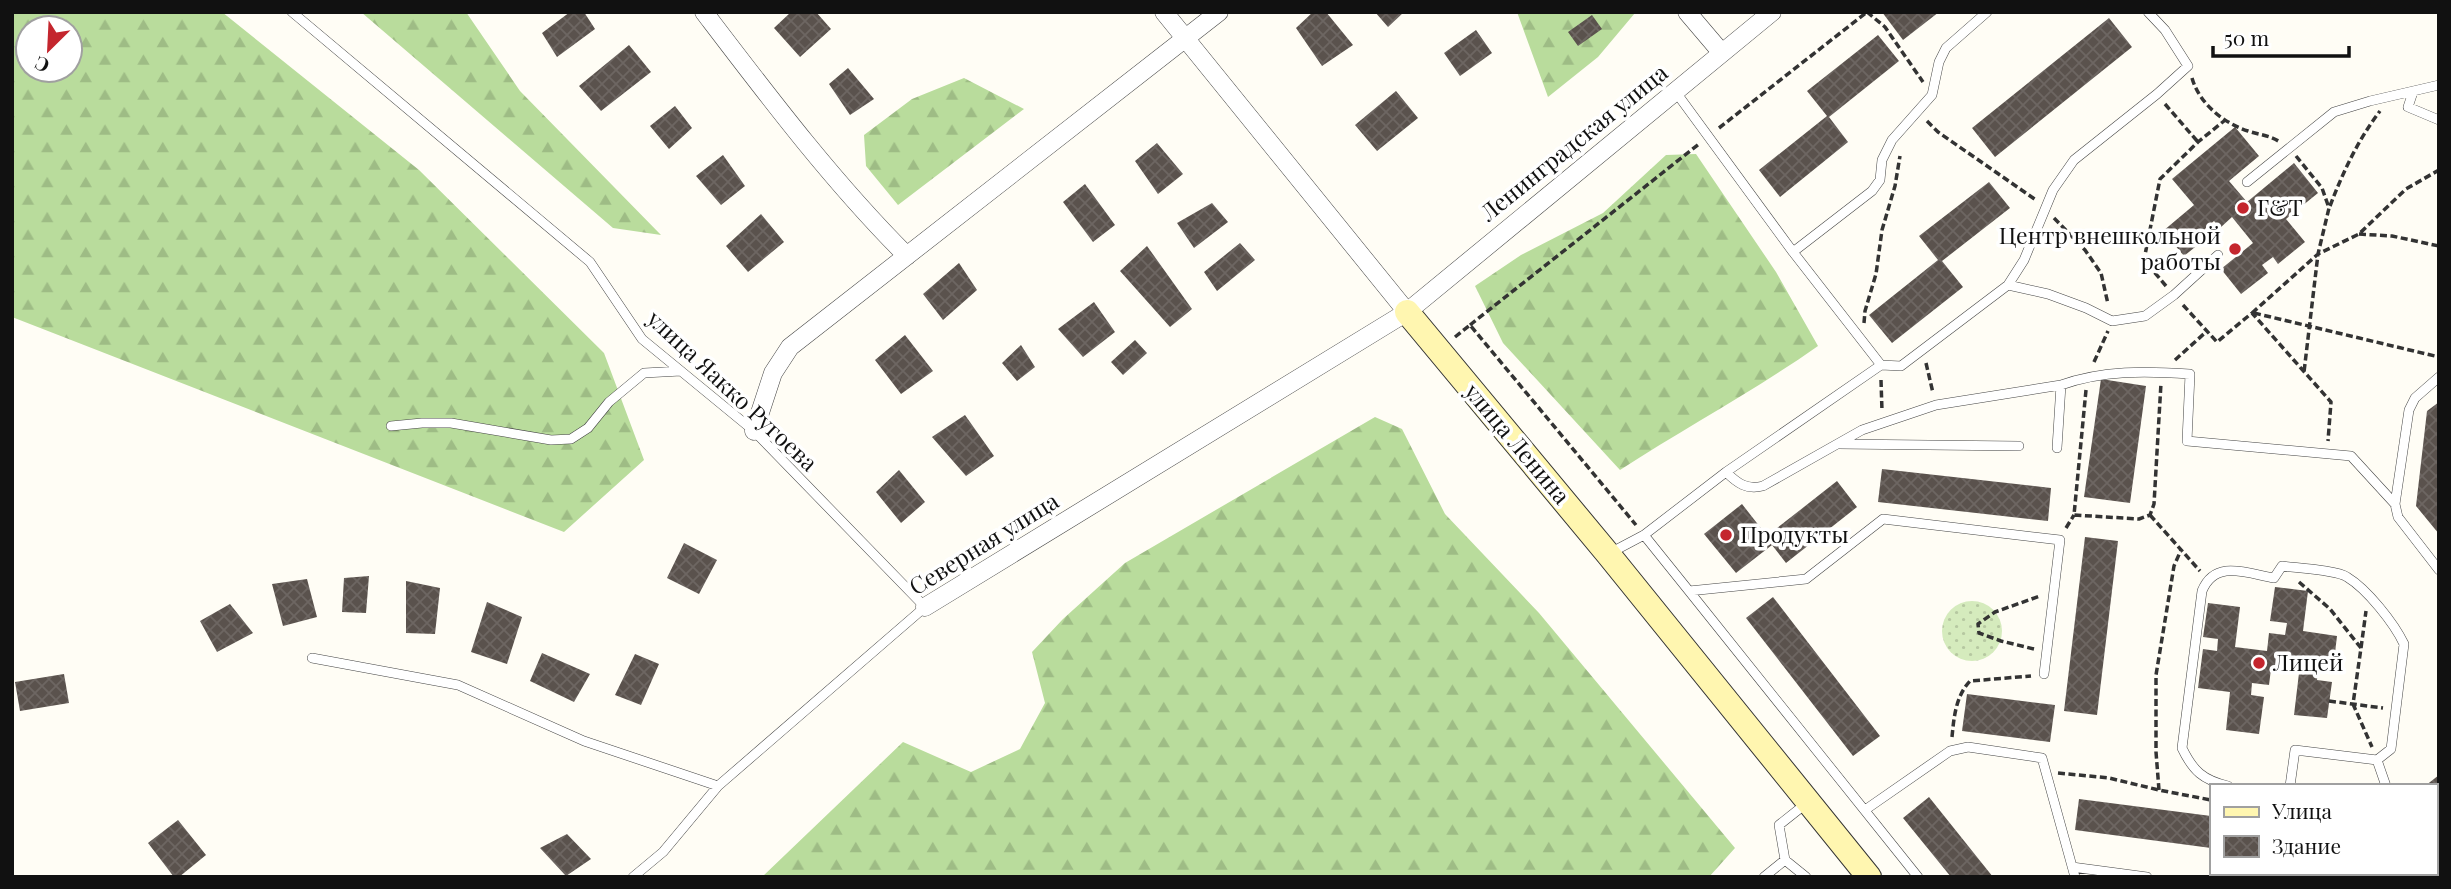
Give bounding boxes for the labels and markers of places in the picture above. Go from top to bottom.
place label: Г&Т [2257,191,2303,222]
marker: Г&Т [2235,200,2251,216]
place label: Центр внешкольной работы [1999,219,2221,276]
marker: Центр внешкольной работы [2227,241,2243,257]
place label: Продукты [1740,518,1849,549]
marker: Продукты [1718,527,1734,543]
place label: Лицей [2272,646,2343,677]
marker: Лицей [2251,655,2267,671]

